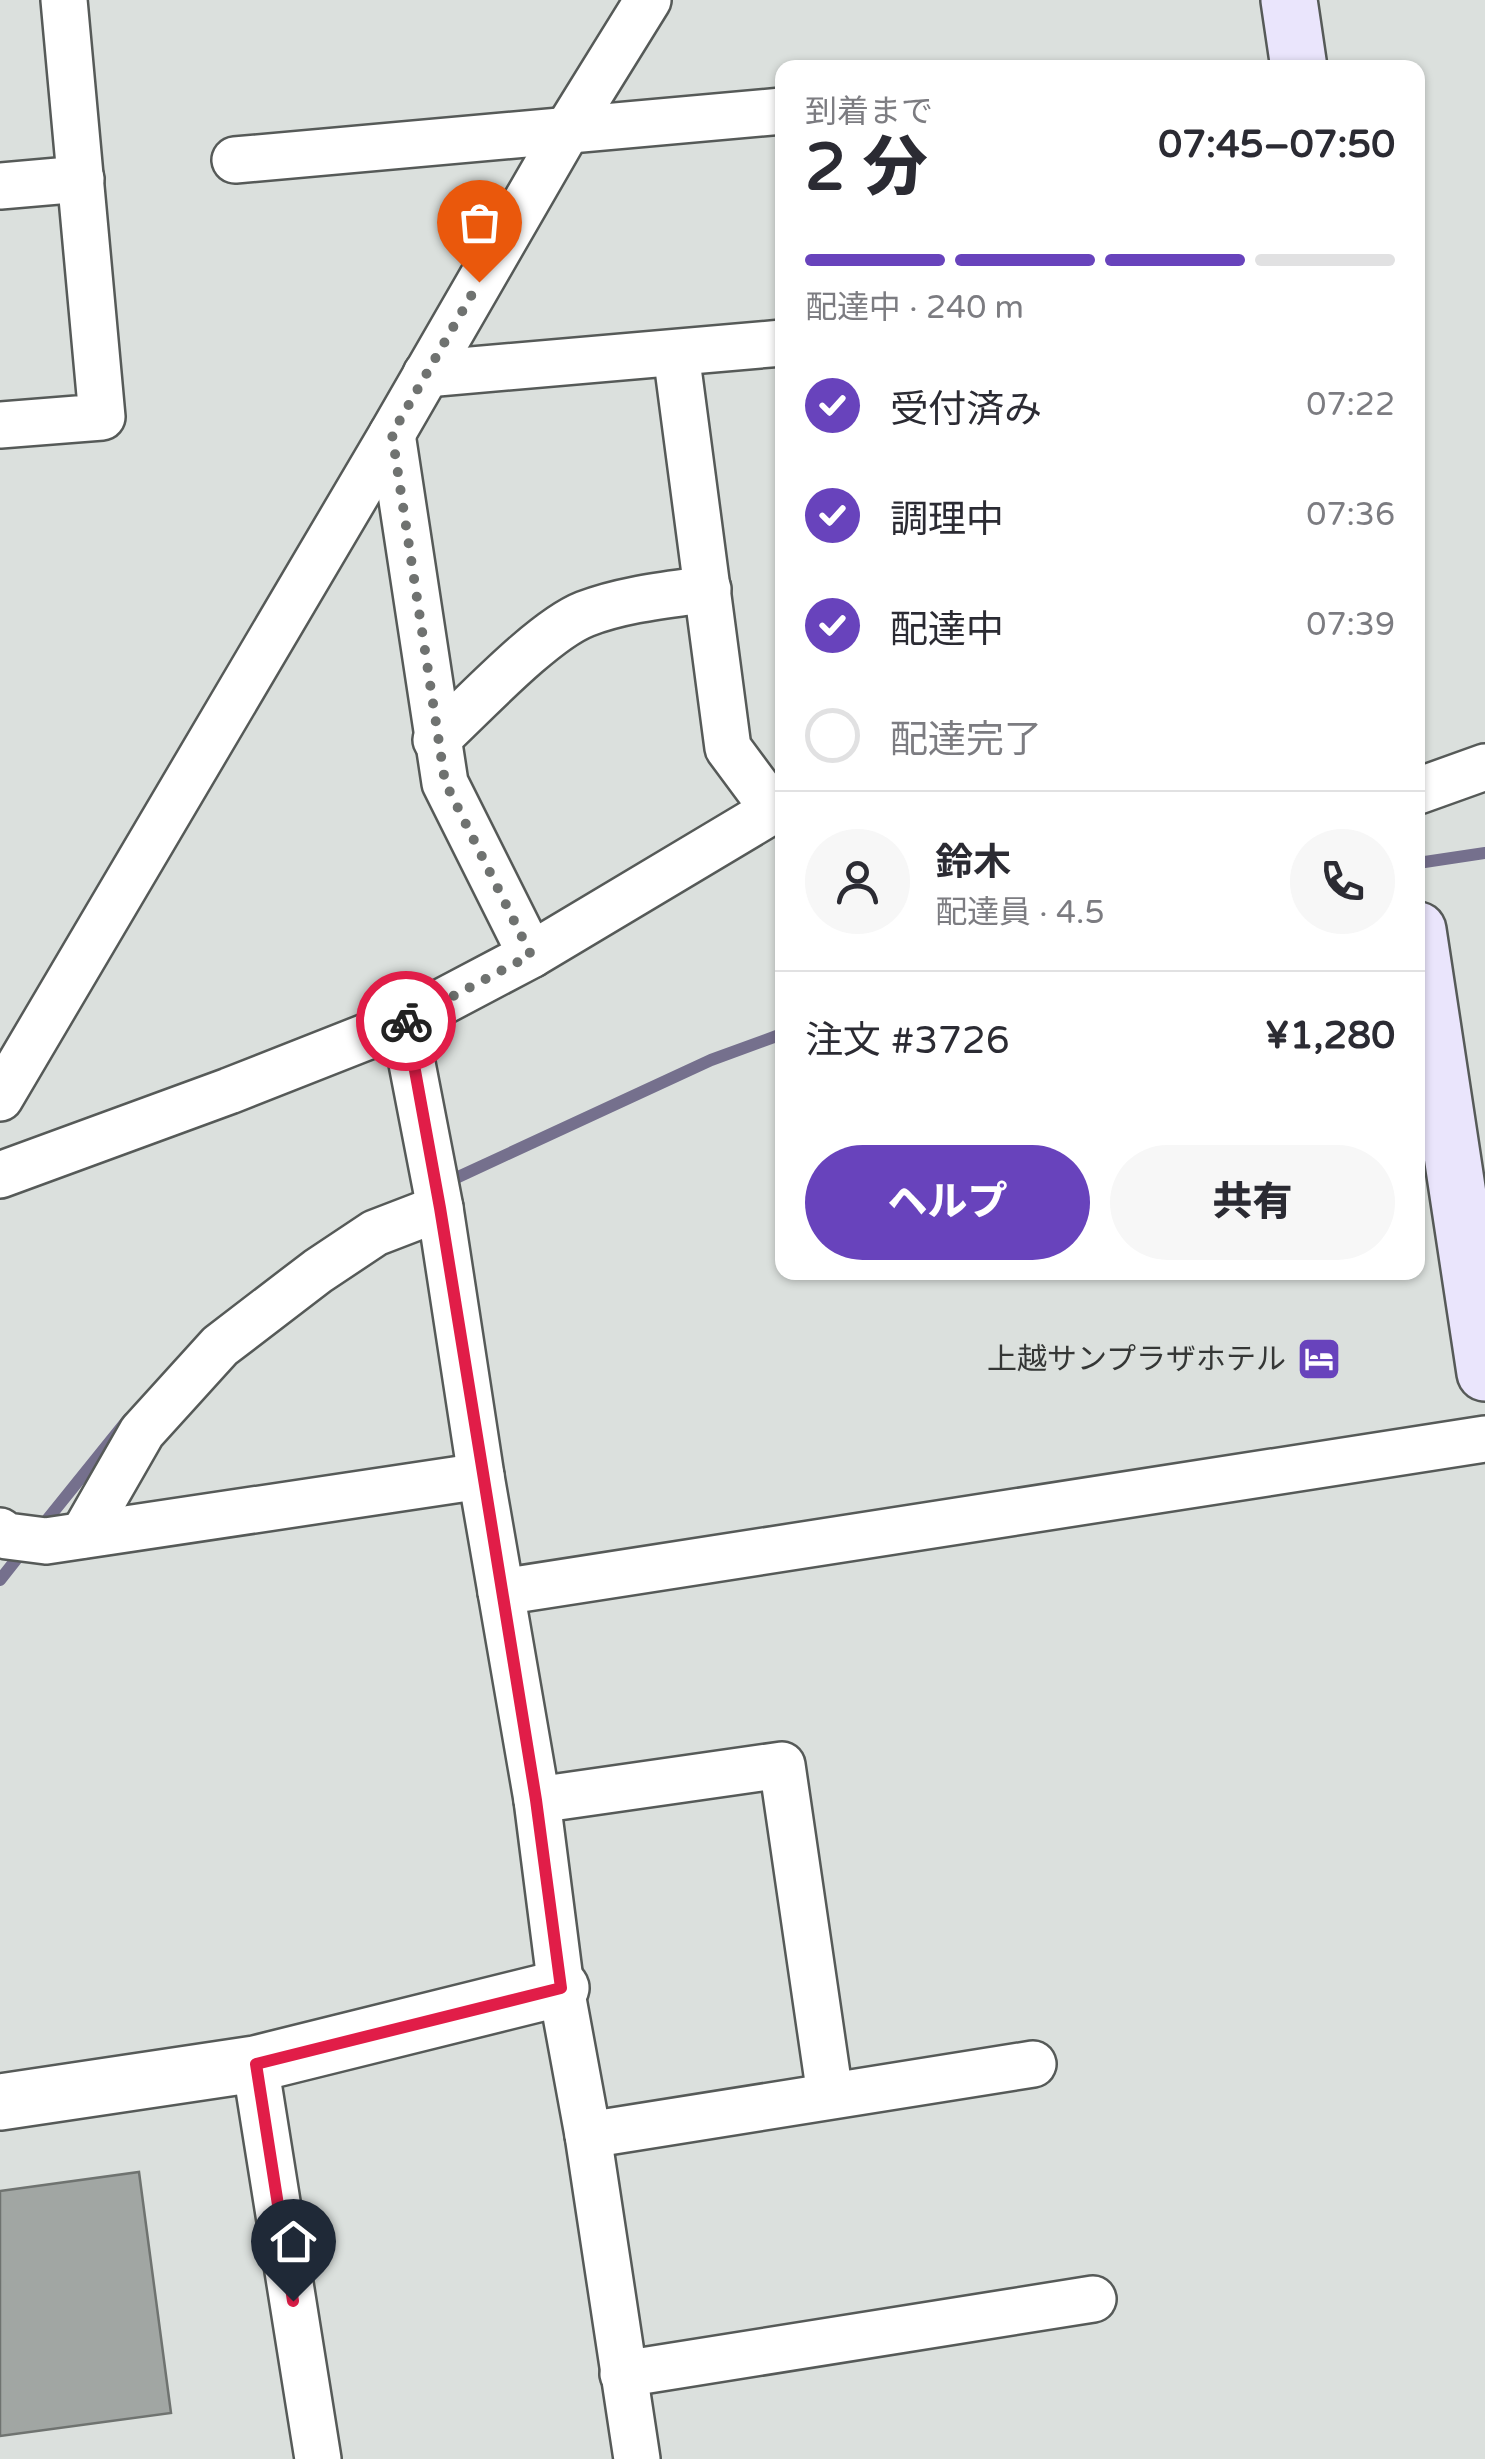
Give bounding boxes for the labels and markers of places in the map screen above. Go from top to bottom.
pin [437,180,522,283]
hotel icon: 上越サンプラザホテル [1296,1336,1342,1382]
place label: 上越サンプラザホテル [987,1341,1286,1378]
pin [251,2199,336,2302]

